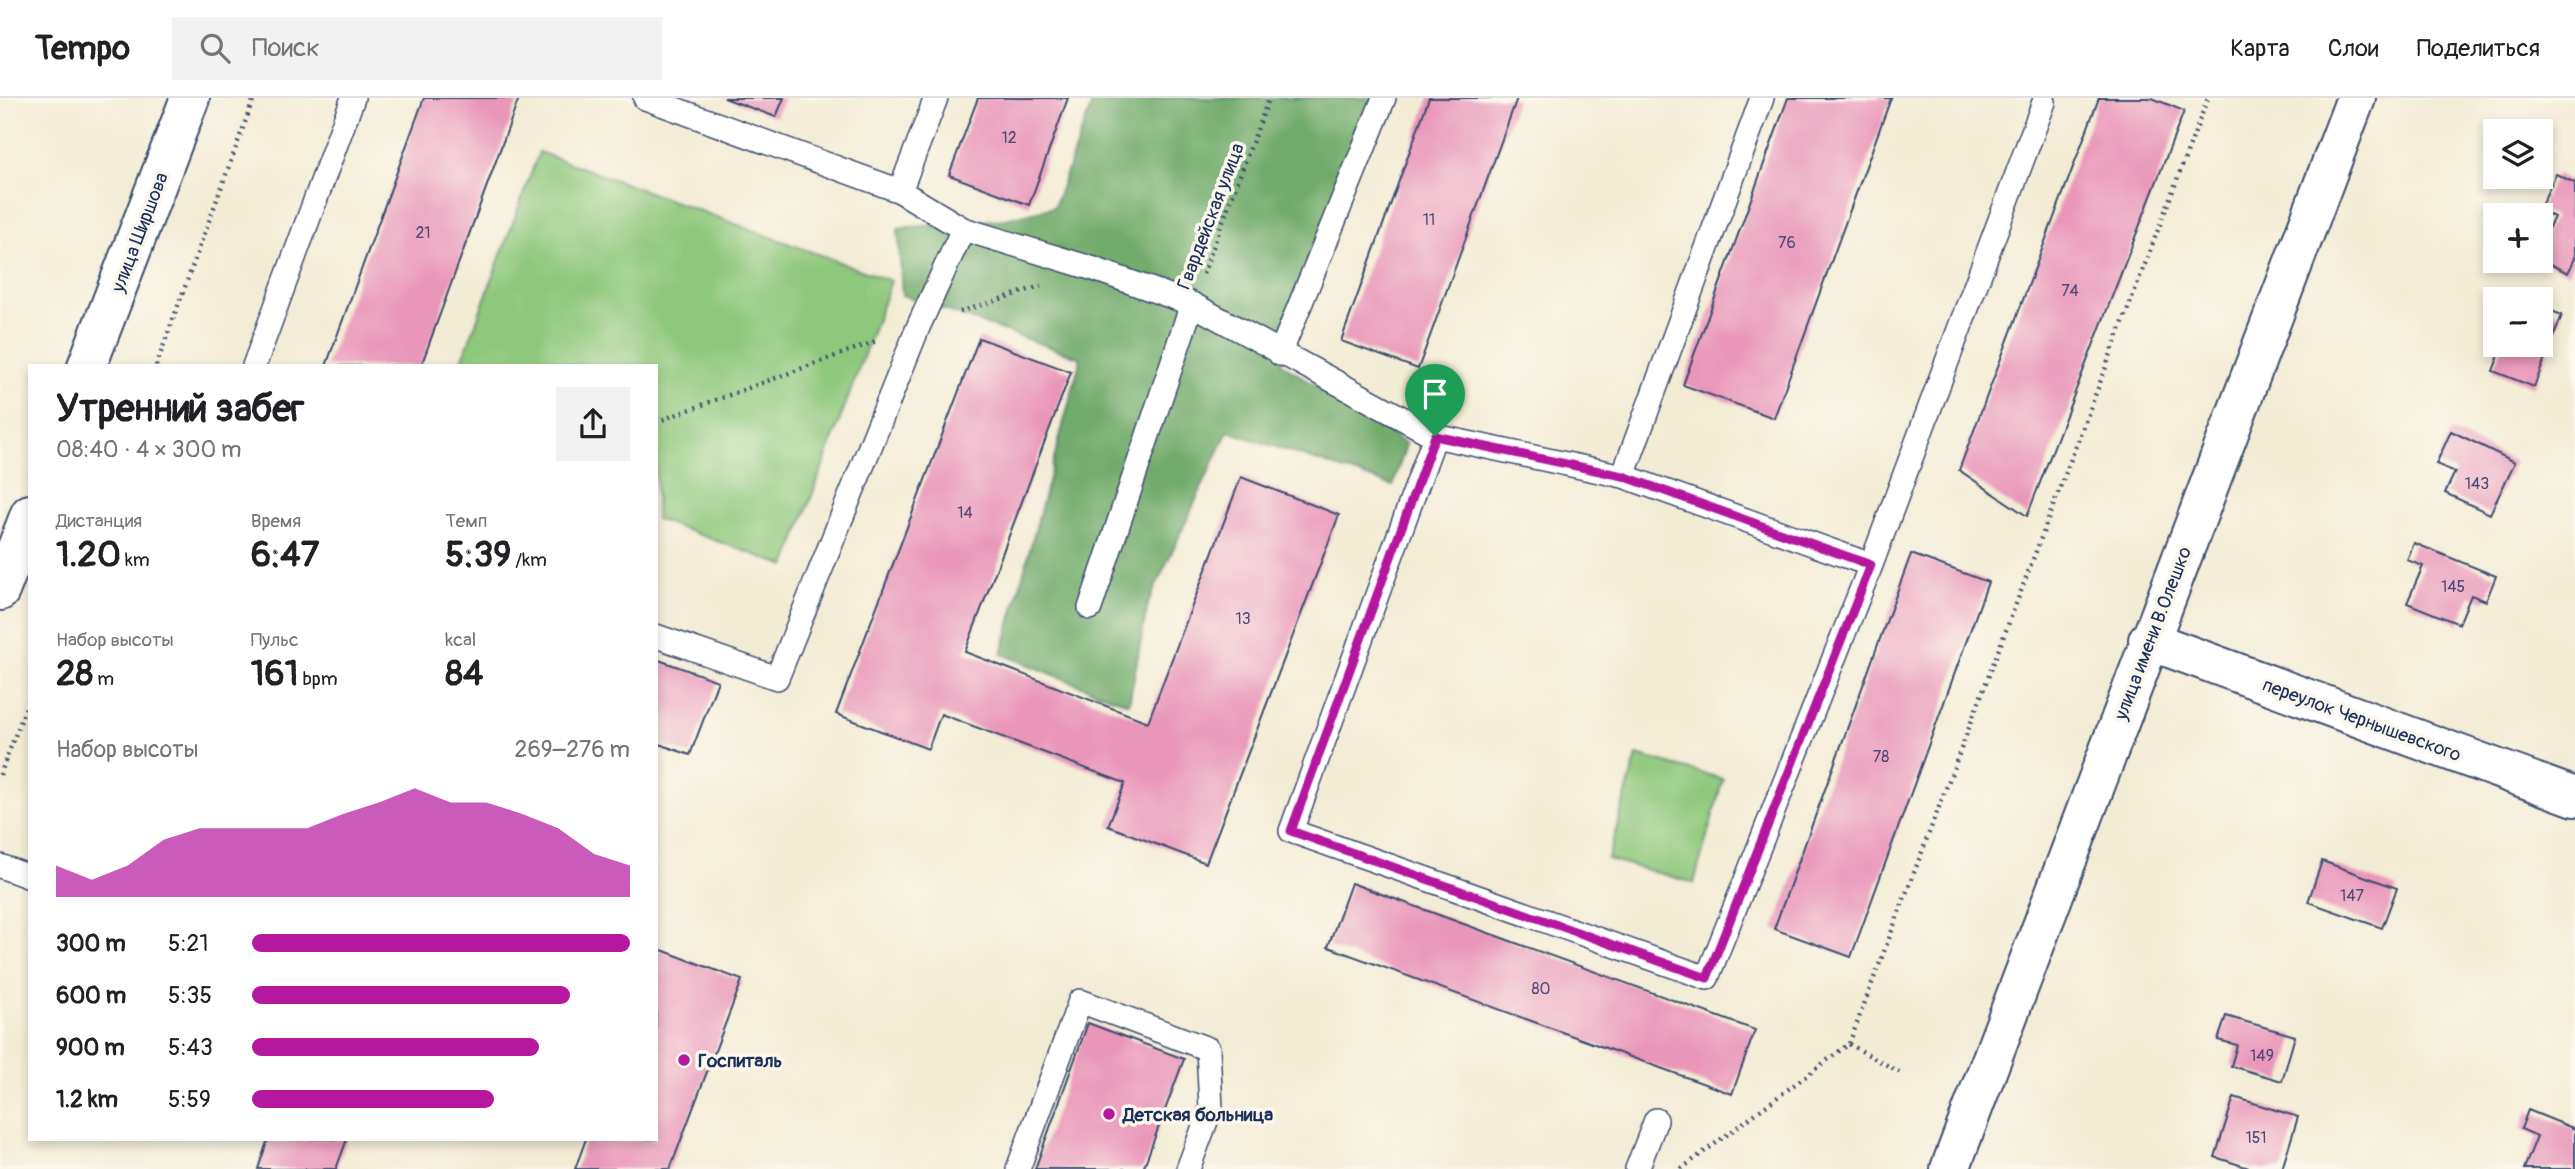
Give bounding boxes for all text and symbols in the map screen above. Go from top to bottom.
search box [172,17,662,80]
text: Tempo [35,28,130,69]
icon: search [196,29,234,67]
text: Поиск [252,32,320,64]
text: Карта [2230,34,2290,63]
text: Слои [2328,34,2379,63]
text: Поделиться [2417,34,2540,63]
map controls [2483,119,2553,357]
button: layers [2483,119,2553,189]
house number: 12 [1001,128,1017,148]
street label: Гвардейская улица [1172,140,1250,293]
street label: улица Ширшова [106,169,174,297]
button: + [2483,203,2553,273]
house number: 11 [1423,210,1435,230]
house number: 21 [415,223,431,243]
house number: 76 [1778,233,1796,253]
house number: 74 [2061,281,2079,301]
button: − [2483,287,2553,357]
pin [1405,364,1465,436]
icon: arrive [1416,375,1454,413]
text: Утренний забег [56,385,304,433]
button: share [556,387,630,461]
text: 08:40 · 4 × 300 m [56,435,242,464]
house number: 143 [2465,474,2489,494]
house number: 14 [957,503,973,523]
text: Дистанция [56,509,142,533]
text: Время [251,509,301,533]
text: Темп [445,509,487,533]
text: 1.20 [56,533,121,577]
text: 6:47 [251,533,319,577]
text: 5:39 [445,533,511,577]
street label: улица имени В.Олешко [2108,543,2197,724]
text: km [121,548,150,572]
text: /km [511,548,547,572]
house number: 145 [2441,577,2465,597]
house number: 13 [1235,609,1251,629]
text: Набор высоты [56,628,174,652]
text: Пульс [251,628,299,652]
text: kcal [445,628,476,652]
text: 28 [56,652,93,696]
text: 161 [251,652,298,696]
text: 84 [445,652,483,696]
text: m [93,667,114,691]
text: bpm [298,667,338,691]
street label: переулок Чернышевского [2259,673,2464,767]
text: Набор высоты [56,735,198,764]
text: 269–276 m [515,735,630,764]
house number: 78 [1873,747,1889,767]
house number: 147 [2340,886,2365,906]
text: 300 m [56,929,126,958]
text: 5:21 [168,929,208,958]
house number: 80 [1532,979,1551,999]
text: 600 m [56,981,126,1010]
text: 5:35 [168,981,212,1010]
text: 900 m [56,1033,125,1062]
text: 5:43 [168,1033,213,1062]
house number: 149 [2250,1046,2274,1066]
place label: Госпиталь [698,1049,782,1073]
marker: Госпиталь [676,1052,692,1068]
text: 1.2 km [56,1085,118,1114]
text: 5:59 [168,1085,211,1114]
place label: Детская больница [1122,1103,1273,1127]
marker: Детская больница [1101,1106,1117,1122]
house number: 151 [2245,1128,2267,1148]

